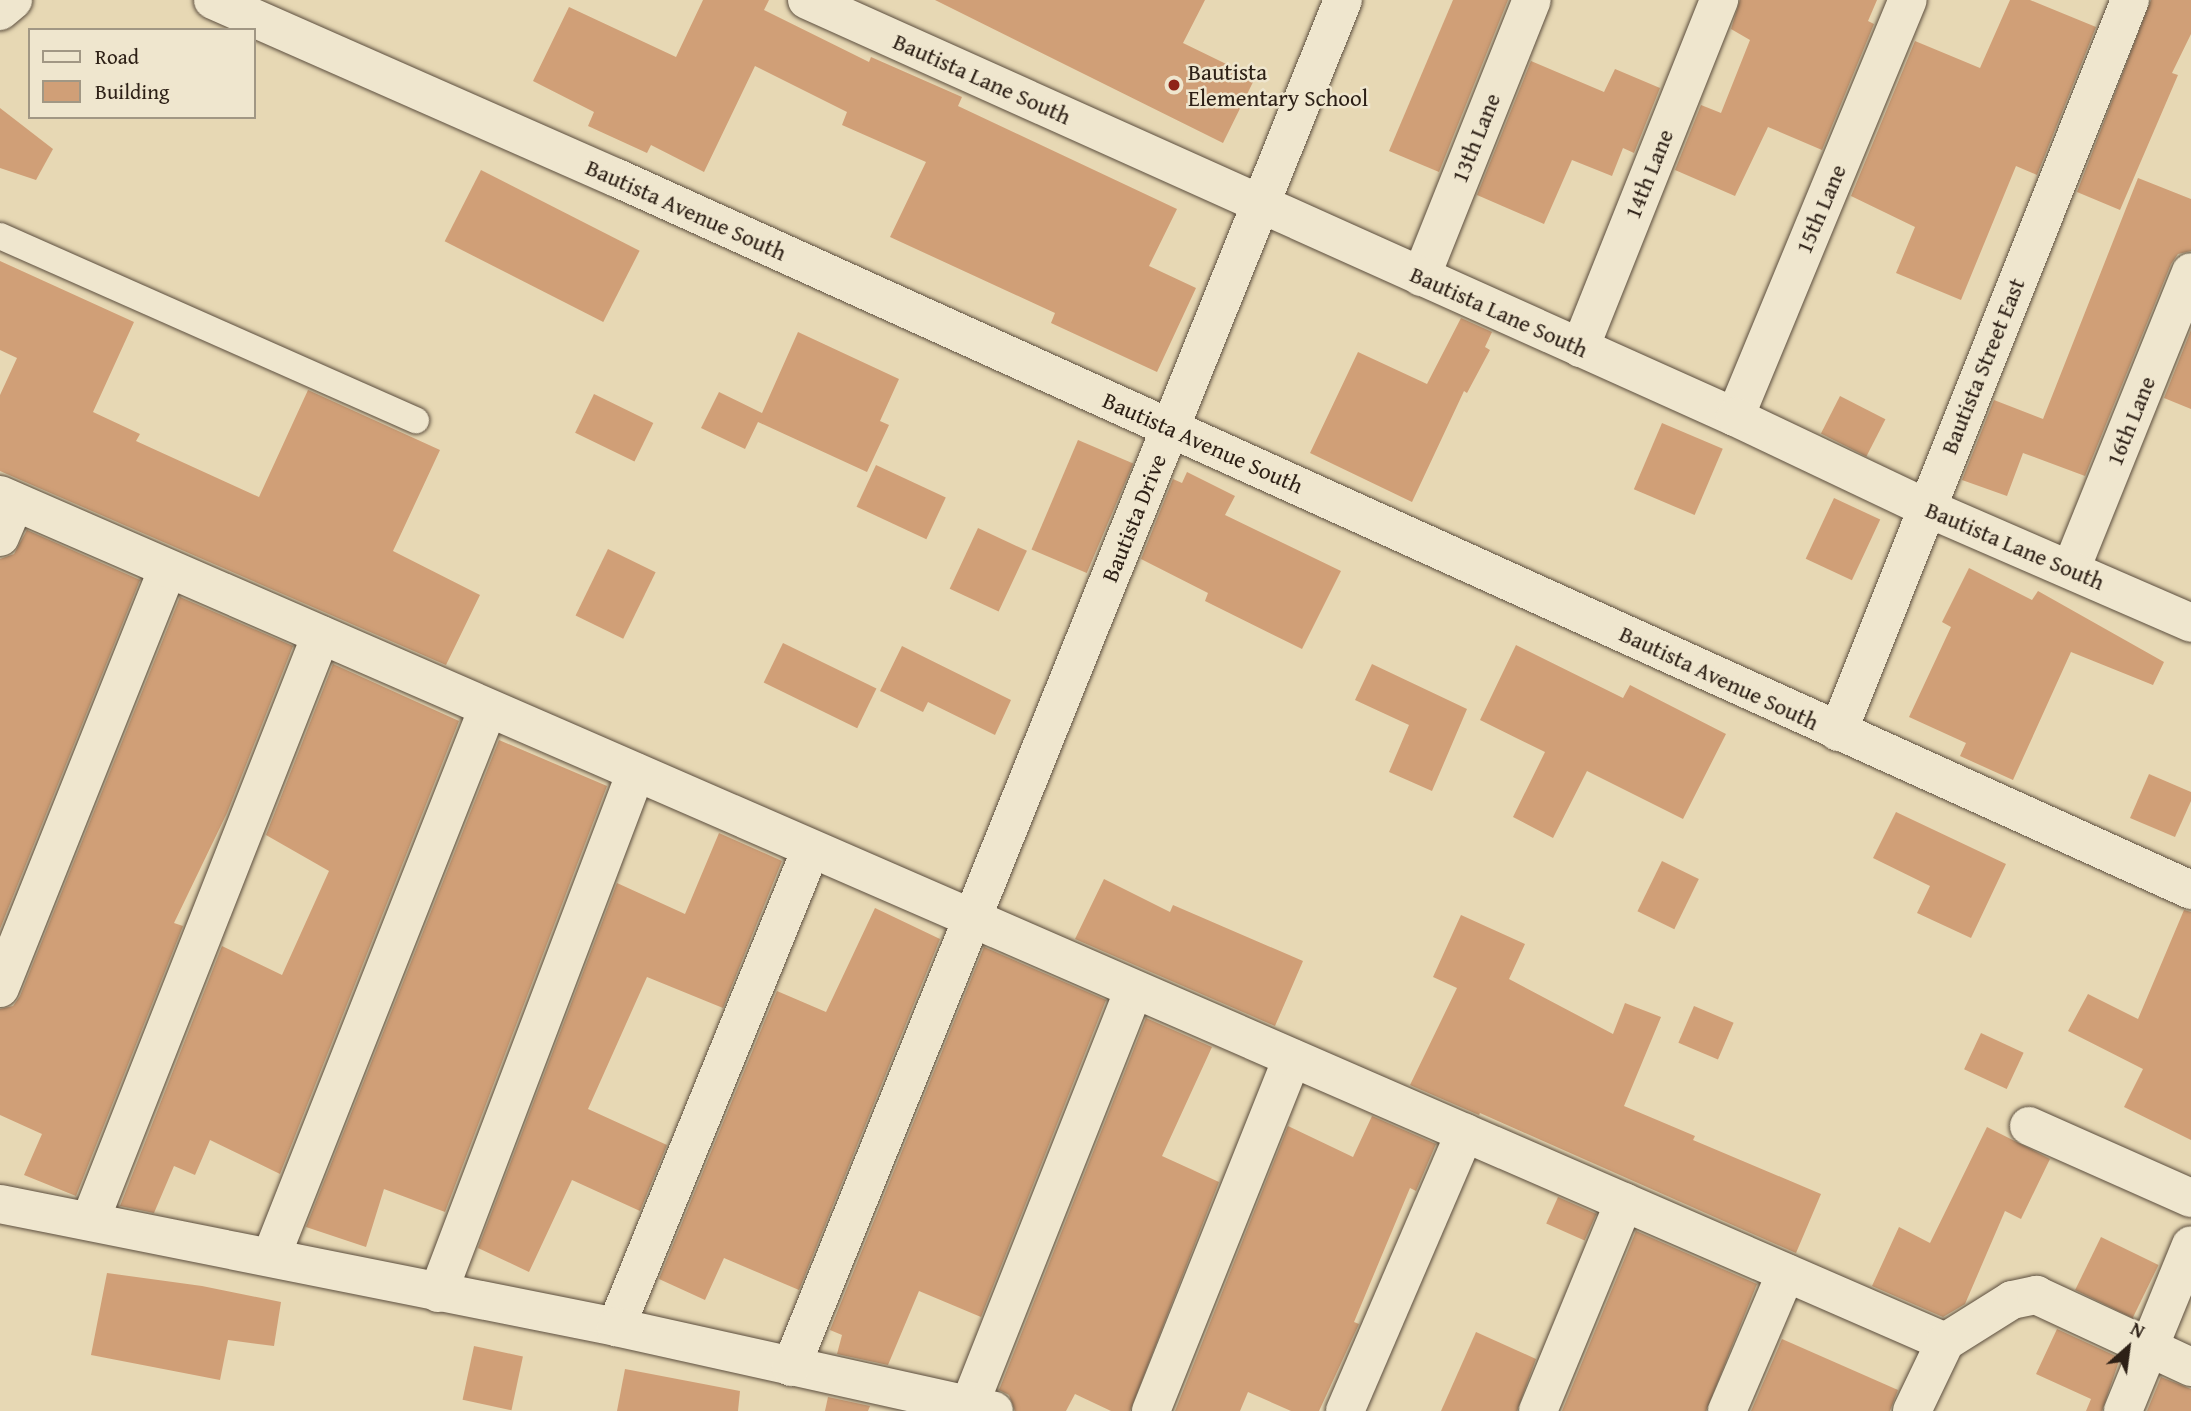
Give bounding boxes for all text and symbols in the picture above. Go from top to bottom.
street label: Bautista Lane South [889,27,1075,131]
legend [28,28,256,119]
text: Road [95,41,139,72]
place label: Bautista Elementary School [1188,58,1368,112]
text: Building [95,76,169,107]
marker: Bautista Elementary School [1166,77,1182,93]
street label: 13th Lane [1446,89,1506,187]
street label: 14th Lane [1619,125,1679,223]
street label: Bautista Avenue South [582,153,790,267]
street label: 15th Lane [1790,160,1852,258]
street label: Bautista Lane South [1406,260,1592,364]
street label: Bautista Street East [1935,274,2031,458]
street label: 16th Lane [2101,372,2161,470]
street label: Bautista Avenue South [1099,386,1307,500]
street label: Bautista Drive [1096,450,1172,586]
street label: Bautista Lane South [1922,496,2108,596]
street label: Bautista Avenue South [1615,620,1823,736]
north arrow [2093,1313,2163,1383]
text: N [2126,1314,2150,1345]

